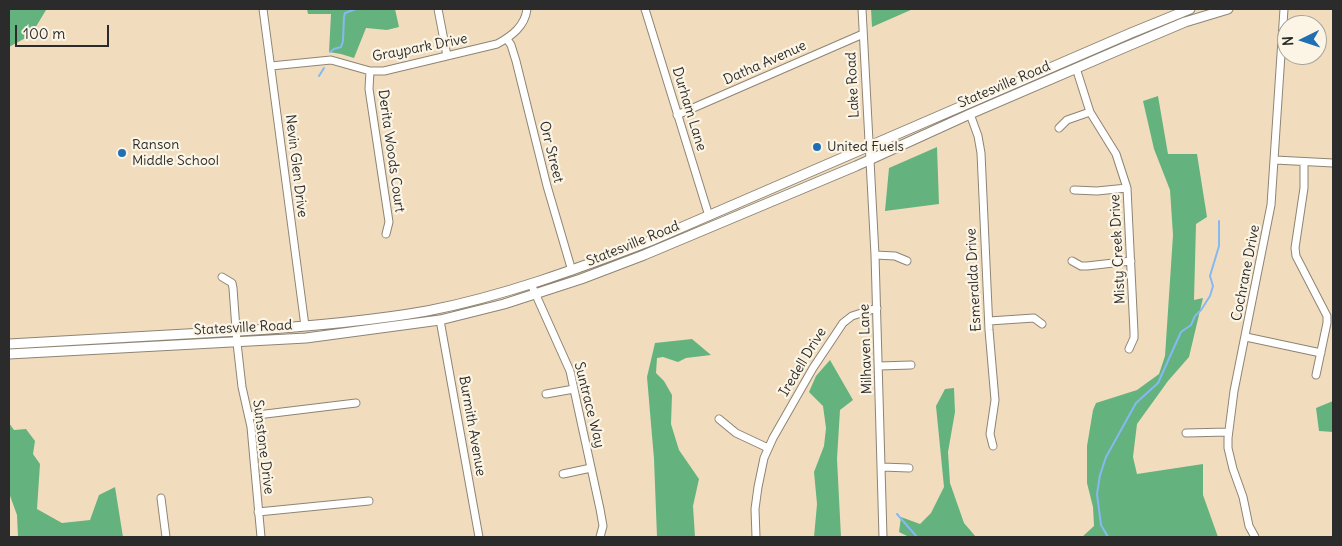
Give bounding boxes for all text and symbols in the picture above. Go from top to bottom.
scale bar [18,15,111,47]
north arrow [1277,15,1327,65]
text: 100 m [23,24,65,43]
street label: Graypark Drive [371,31,469,65]
text: N [1279,36,1297,46]
street label: Datha Avenue [721,37,809,89]
street label: Lake Road [843,51,863,119]
street label: Statesville Road [955,58,1053,112]
street label: Durham Lane [668,65,710,153]
street label: Derita Woods Court [374,89,408,213]
street label: Nevin Glen Drive [281,113,311,219]
street label: Orr Street [535,119,567,185]
place label: Ranson Middle School [132,137,219,170]
place label: United Fuels [827,139,904,155]
marker: United Fuels [811,141,823,153]
marker: Ranson Middle School [116,147,128,159]
street label: Misty Creek Drive [1107,194,1129,304]
street label: Statesville Road [584,218,682,270]
street label: Cochrane Drive [1228,223,1264,323]
street label: Esmeralda Drive [963,228,985,332]
street label: Milhaven Lane [856,303,876,395]
street label: Statesville Road [193,317,293,339]
street label: Iredell Drive [776,325,830,399]
street label: Suntrace Way [570,360,608,450]
street label: Burmith Avenue [455,375,489,477]
street label: Sunstone Drive [249,399,277,495]

